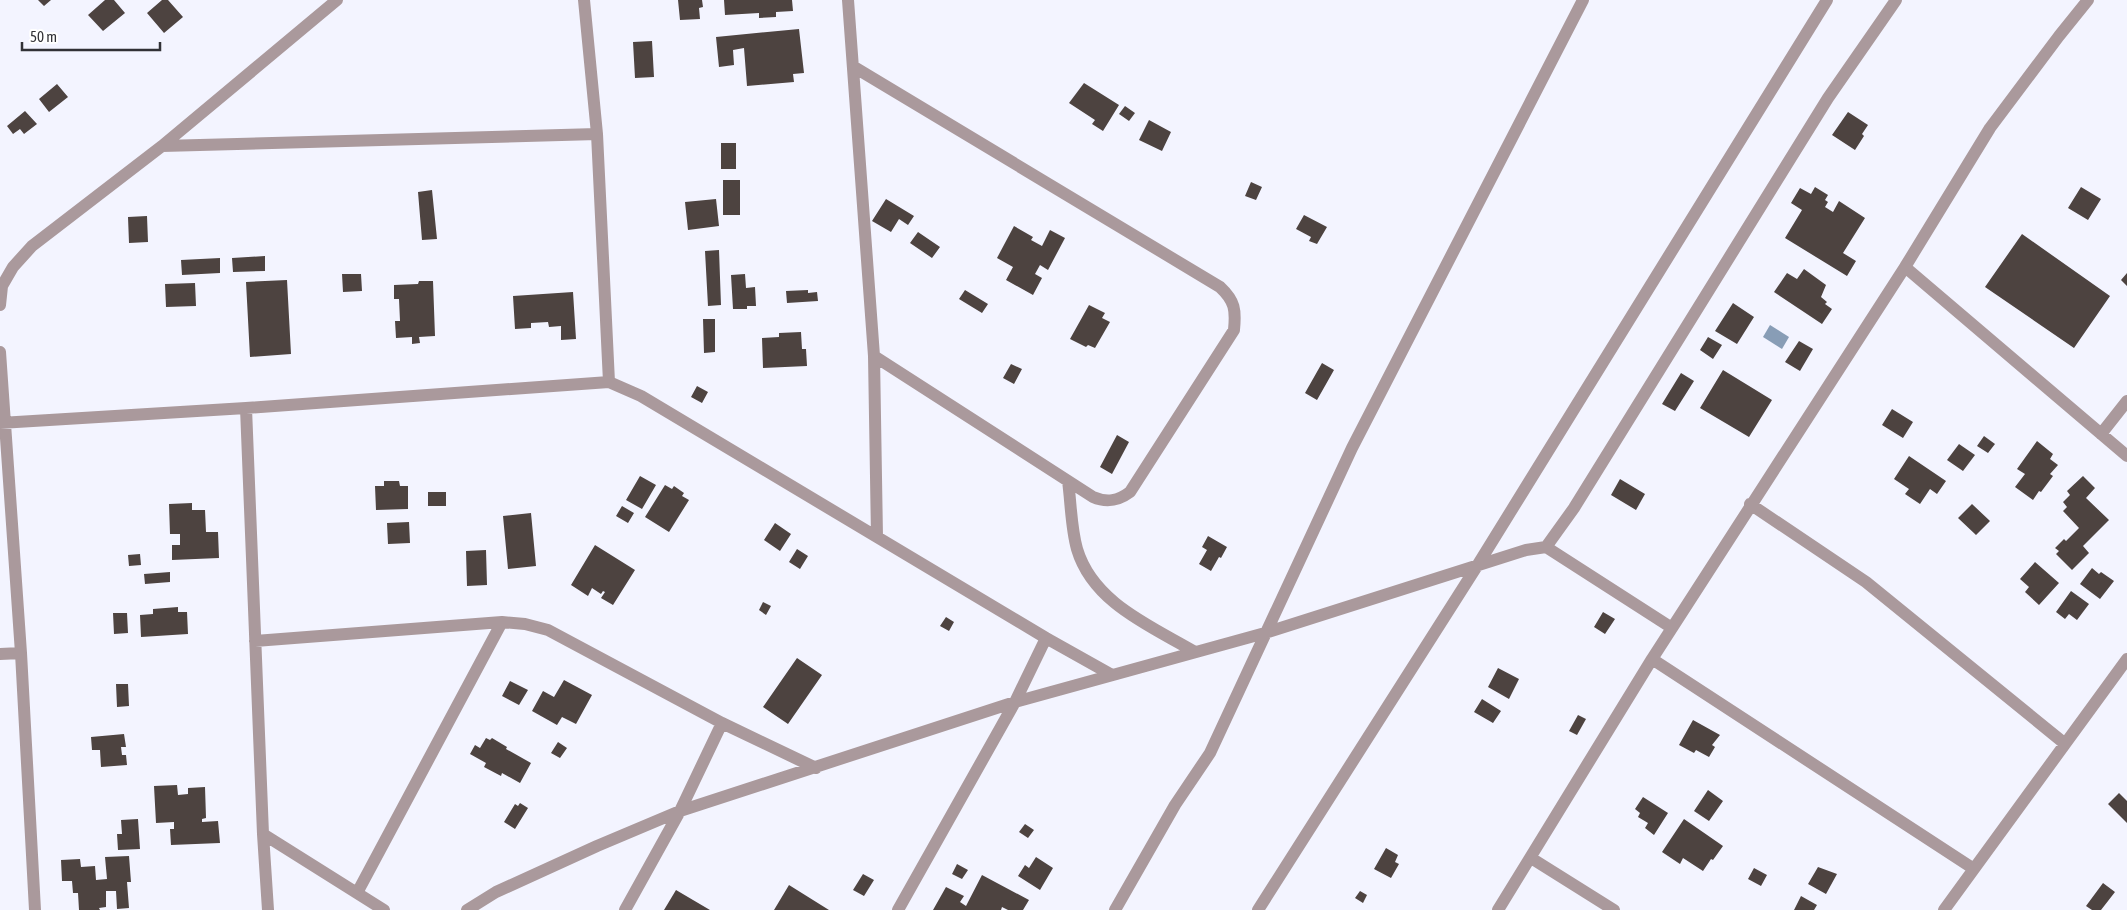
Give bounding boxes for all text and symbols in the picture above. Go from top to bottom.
scale bar [22,20,160,52]
text: 50 m [30,28,57,45]

